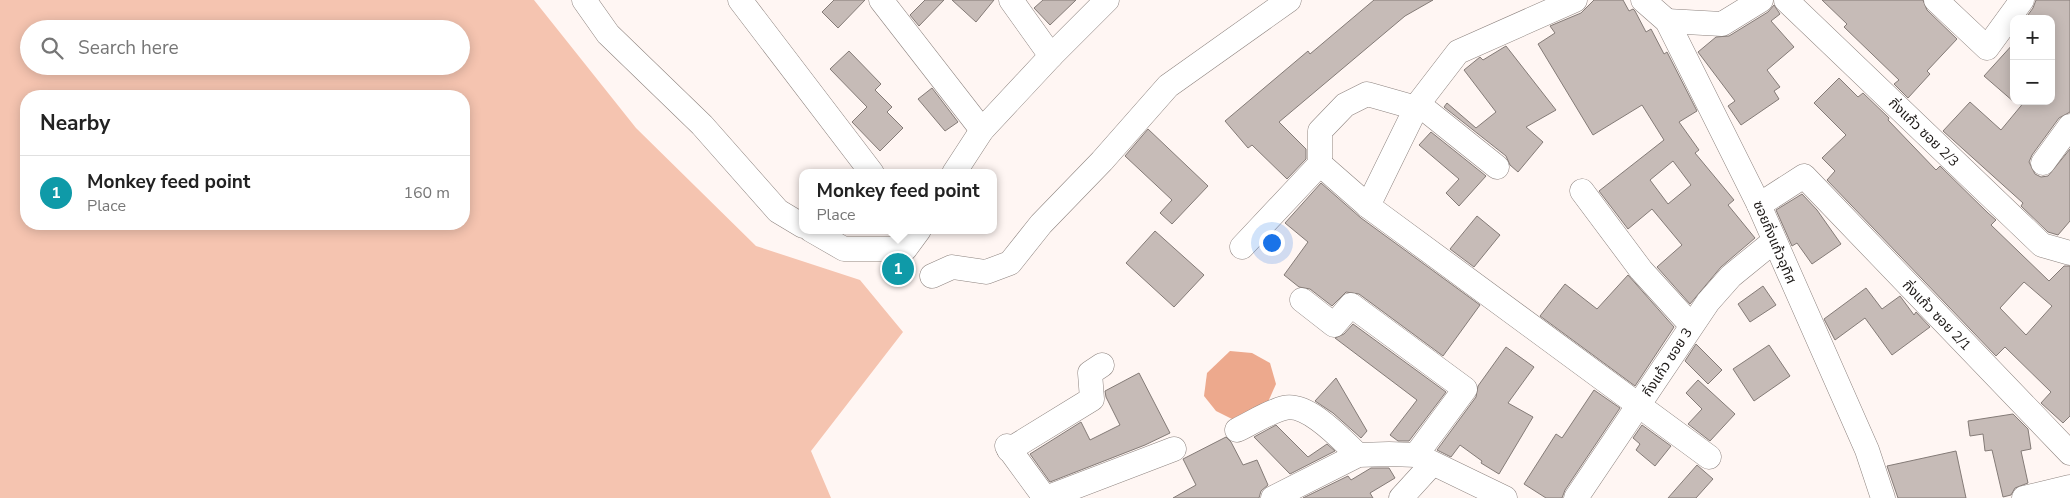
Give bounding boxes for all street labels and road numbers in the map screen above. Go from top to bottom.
street label: กิ่งแก้ว ซอย 2/3 [1884,94,1963,171]
street label: ซอยกิ่งแก้วอุทิศ [1748,198,1801,287]
street label: กิ่งแก้ว ซอย 2/1 [1898,276,1975,355]
street label: กิ่งแก้ว ซอย 3 [1638,324,1697,401]

